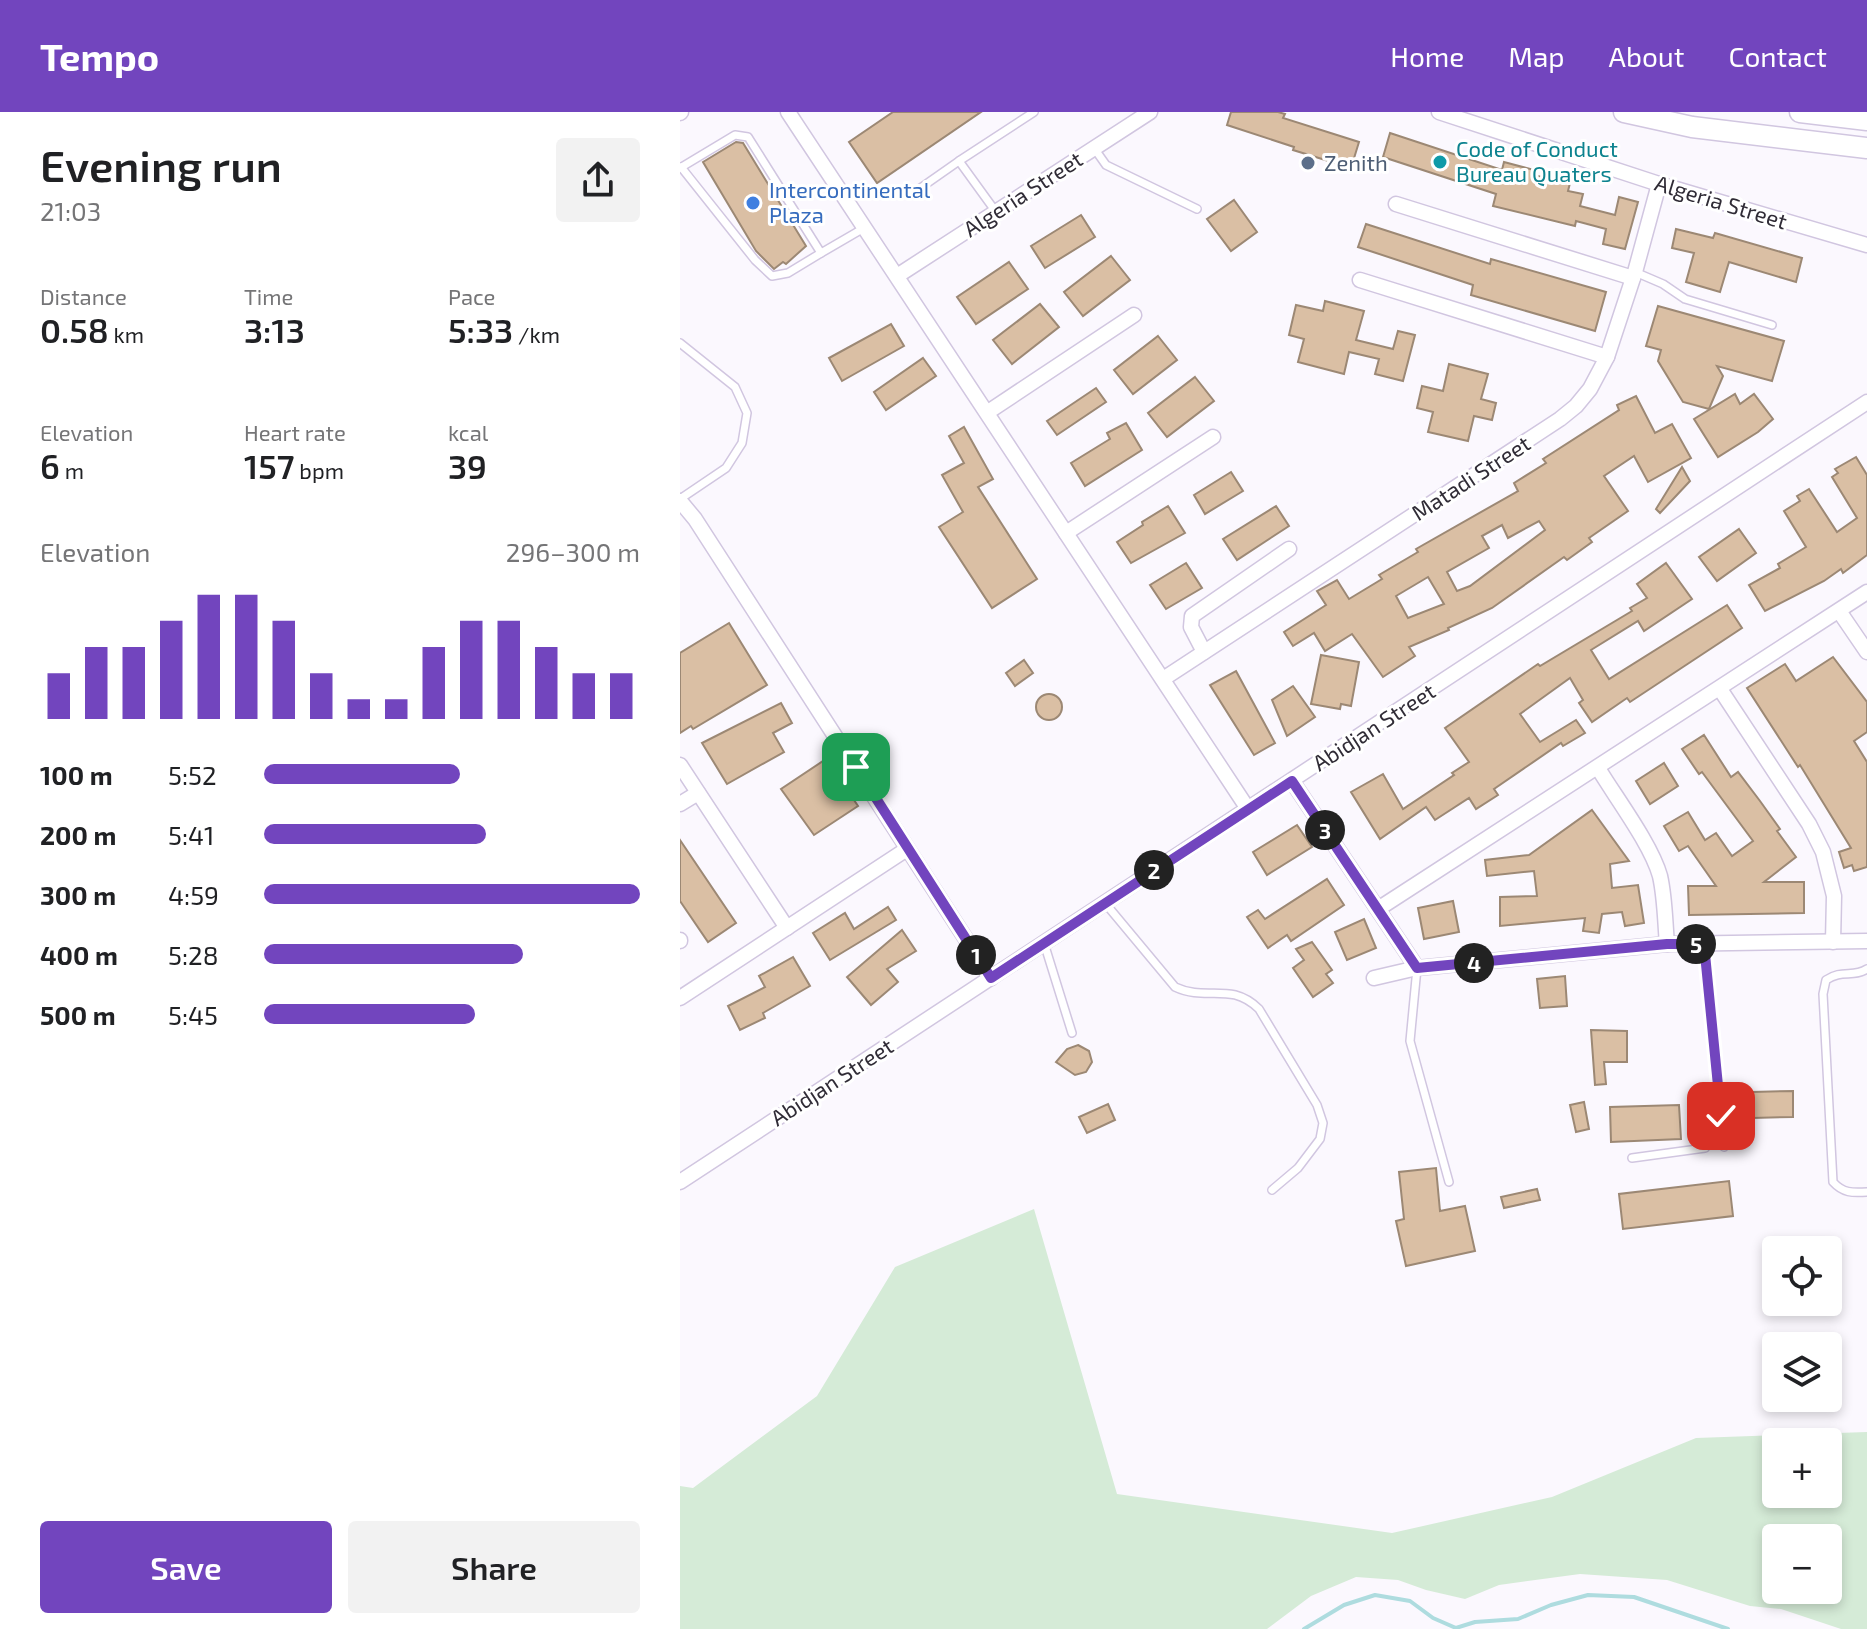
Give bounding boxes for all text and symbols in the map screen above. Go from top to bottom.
text: Tempo [40,33,159,79]
text: Home [1390,39,1464,73]
text: Map [1508,39,1565,73]
text: About [1609,39,1684,73]
text: Contact [1728,39,1827,73]
place label: Code of Conduct Bureau Quaters [1456,135,1618,187]
text: Evening run [40,138,282,191]
button: share [556,138,640,222]
street label: Algeria Street [958,145,1087,241]
place label: Zenith [1324,149,1388,175]
marker: Code of Conduct Bureau Quaters [1431,153,1449,171]
marker: Zenith [1299,154,1317,172]
street label: Algeria Street [1652,169,1790,233]
place label: Intercontinental Plaza [769,176,931,227]
marker: Intercontinental Plaza [744,194,762,212]
text: 21:03 [40,195,101,226]
text: Distance [40,283,127,309]
text: Time [244,283,293,309]
text: Pace [448,283,495,309]
text: 0.58 [40,309,109,350]
text: 3:13 [244,309,305,350]
text: 5:33 [448,309,513,350]
text: km [109,321,144,347]
text: /km [513,321,560,347]
text: Elevation [40,419,133,445]
text: Heart rate [244,419,346,445]
text: kcal [448,419,488,445]
street label: Matadi Street [1406,429,1535,525]
text: 6 [40,445,60,486]
text: 157 [244,445,294,486]
text: 39 [448,445,487,486]
text: m [60,457,84,483]
text: bpm [294,457,344,483]
text: Elevation [40,536,150,567]
text: 296–300 m [506,536,640,567]
street label: Abidjan Street [1307,677,1440,776]
pin [822,733,890,801]
icon: arrive [834,745,878,789]
text: 100 m [40,759,113,790]
text: 5:52 [168,759,217,790]
pin: 3 [1305,810,1345,850]
text: 3 [1319,817,1331,843]
text: 200 m [40,819,116,850]
text: 5:41 [168,819,214,850]
pin: 2 [1134,850,1174,890]
text: 2 [1148,857,1160,883]
text: 300 m [40,879,116,910]
text: 4:59 [168,879,219,910]
pin: 5 [1676,924,1716,964]
text: 5 [1690,931,1702,957]
pin: 1 [956,935,996,975]
text: 400 m [40,939,118,970]
text: 5:28 [168,939,218,970]
text: 1 [971,942,981,968]
pin: 4 [1454,943,1494,983]
text: 4 [1467,950,1481,976]
text: 500 m [40,999,116,1030]
text: 5:45 [168,999,218,1030]
street label: Abidjan Street [765,1032,898,1131]
pin [1687,1082,1755,1150]
icon: check [1699,1094,1743,1138]
map controls [1762,1236,1842,1604]
button: locate [1762,1236,1842,1316]
button: layers [1762,1332,1842,1412]
button: + [1762,1428,1842,1508]
button: Save [40,1521,332,1613]
button: Share [348,1521,640,1613]
button: − [1762,1524,1842,1604]

